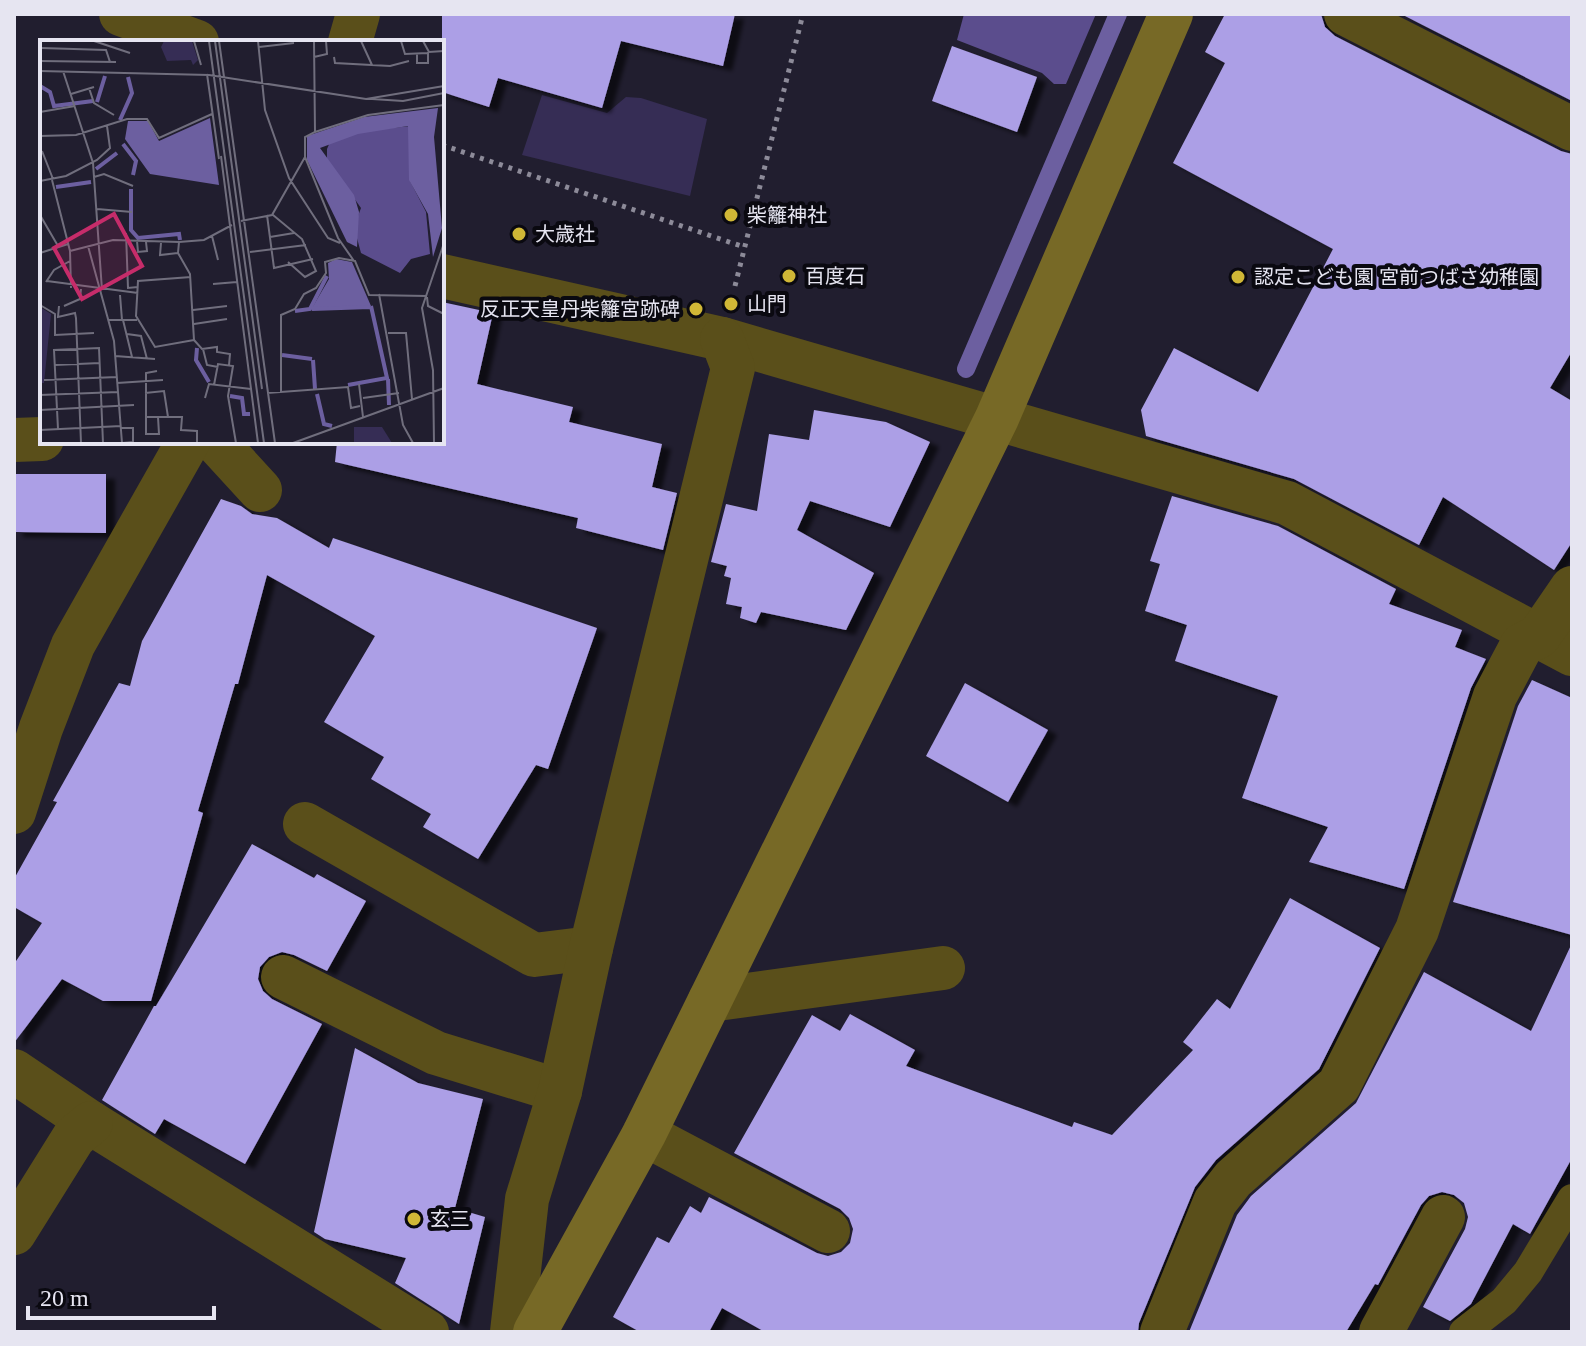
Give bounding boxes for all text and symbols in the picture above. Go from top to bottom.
inset map [40,40,444,444]
place label: 柴籬神社 [747,204,827,226]
marker: 柴籬神社 [722,206,740,224]
place label: 大歳社 [535,223,595,245]
marker: 大歳社 [510,225,528,243]
place label: 百度石 [805,265,865,287]
place label: 認定こども園 宮前つばさ幼稚園 [1254,266,1539,288]
marker: 百度石 [780,267,798,285]
marker: 認定こども園 宮前つばさ幼稚園 [1229,268,1247,286]
place label: 山門 [747,293,787,315]
marker: 山門 [722,295,740,313]
place label: 反正天皇丹柴籬宮跡碑 [480,298,680,320]
marker: 反正天皇丹柴籬宮跡碑 [687,300,705,318]
place label: 玄三 [430,1208,470,1230]
marker: 玄三 [405,1210,423,1228]
scale bar [28,1270,214,1320]
text: 20 m [40,1285,89,1311]

